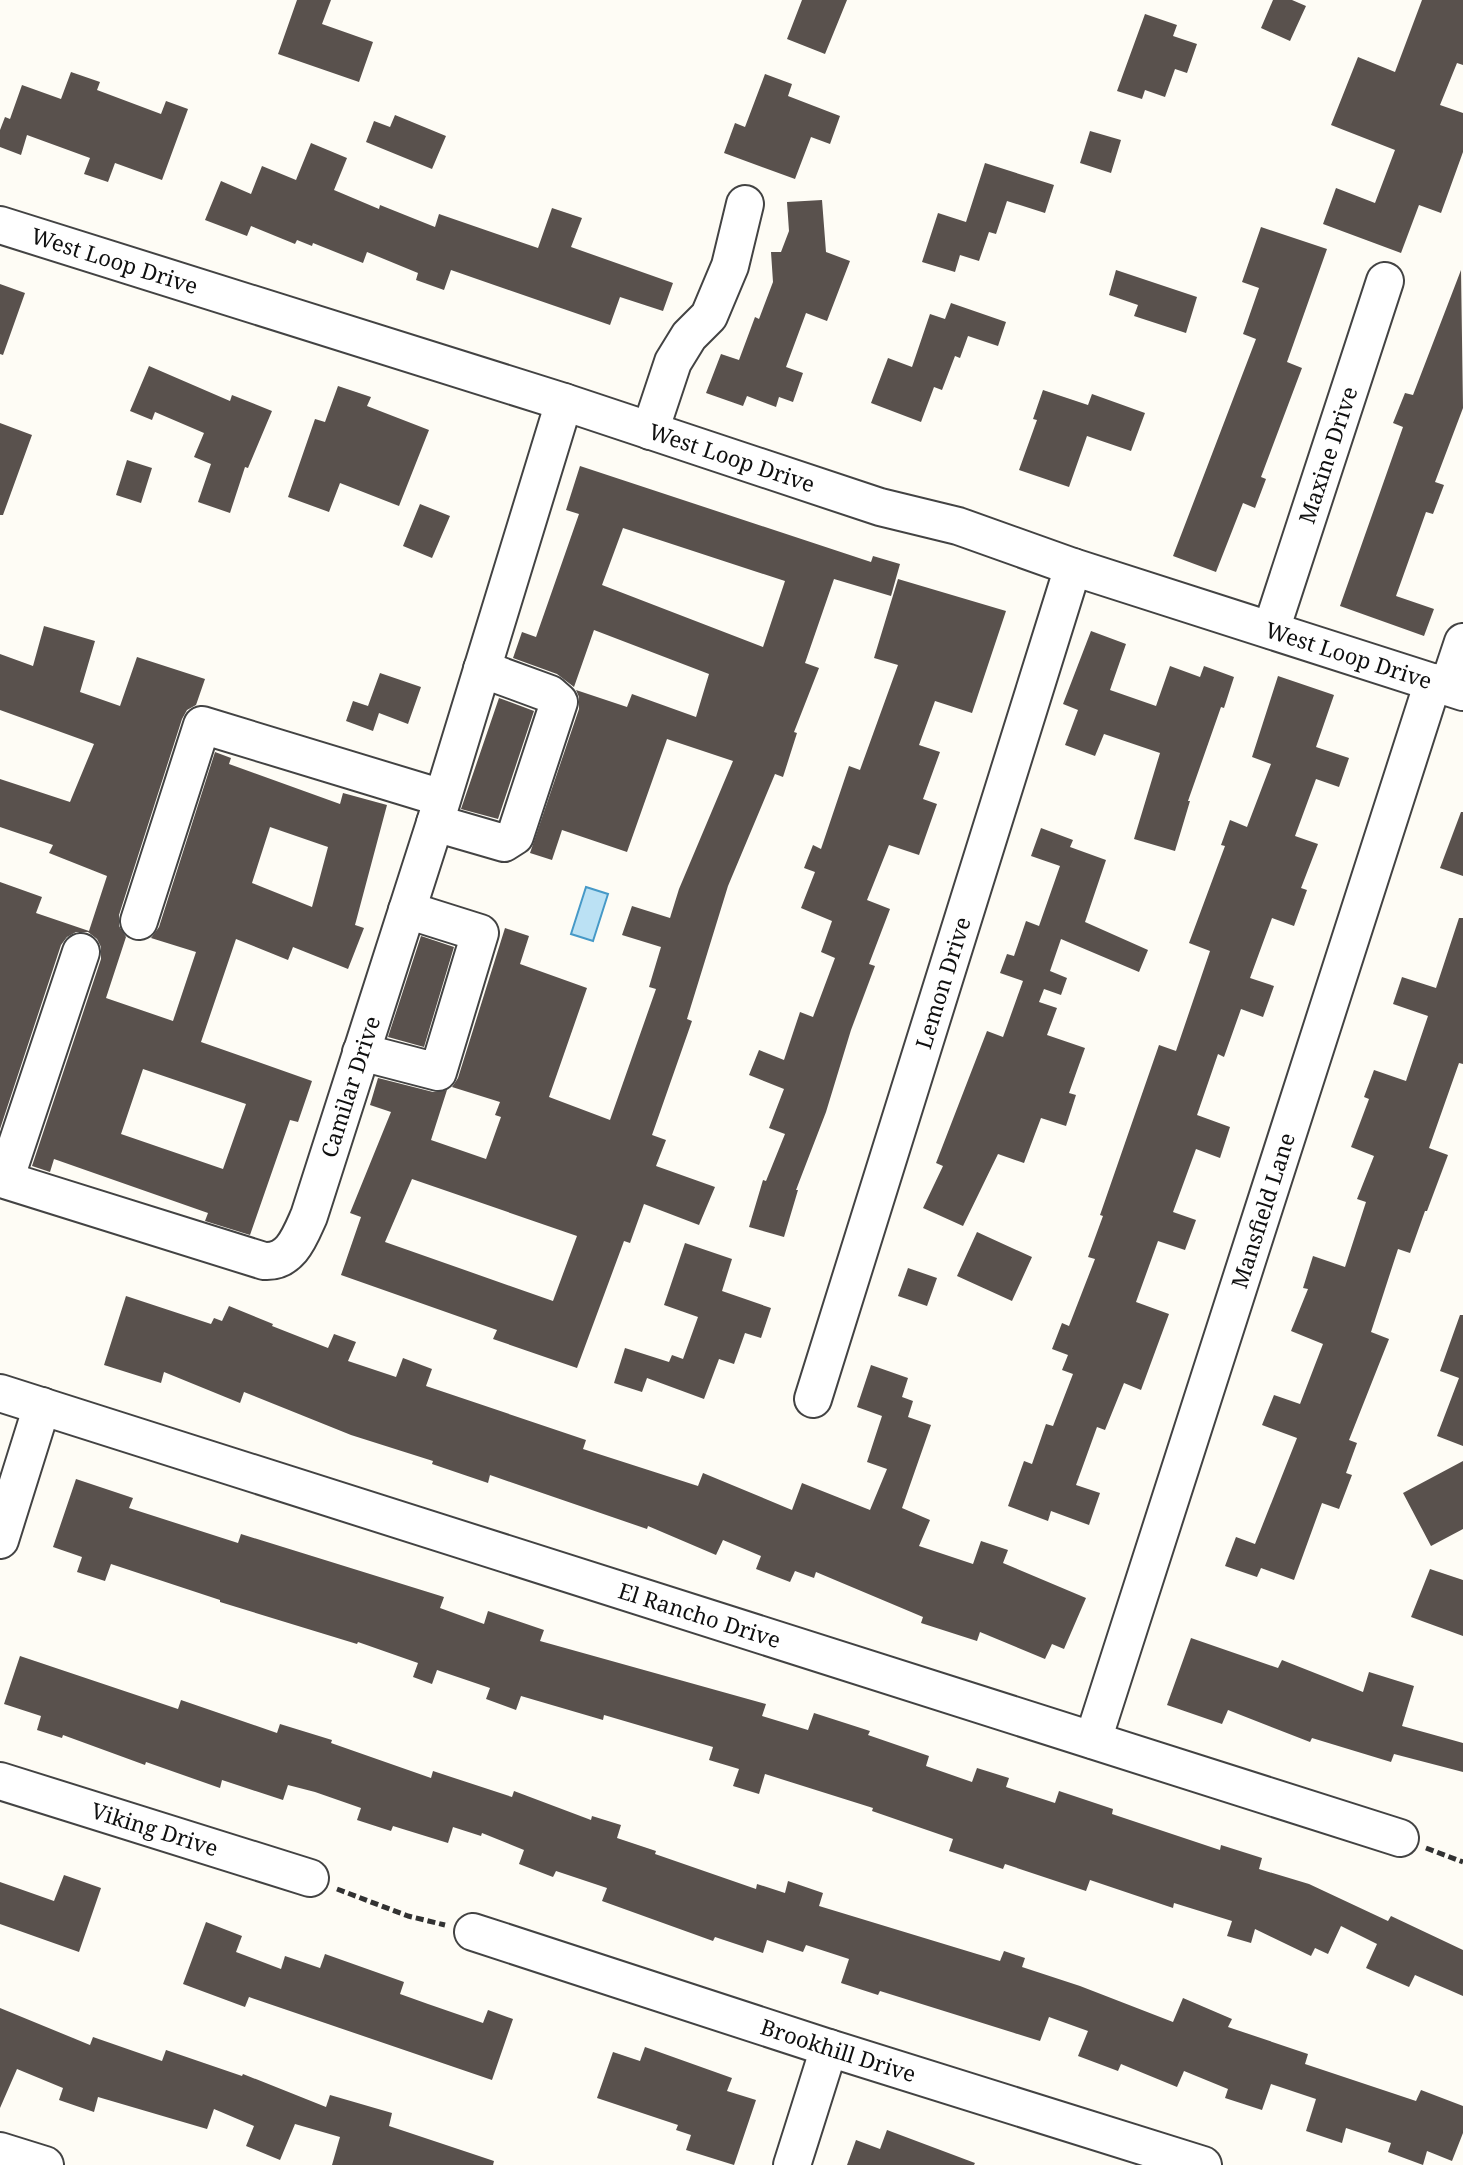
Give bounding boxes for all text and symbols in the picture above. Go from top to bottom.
street label: West Loop Drive [28,220,202,300]
street label: Maxine Drive [1291,382,1364,527]
street label: West Loop Drive [645,415,819,498]
street label: West Loop Drive [1262,614,1436,695]
street label: Lemon Drive [907,913,977,1052]
street label: Camilar Drive [313,1012,386,1161]
street label: Mansfield Lane [1223,1129,1301,1292]
street label: El Rancho Drive [615,1575,785,1654]
street label: Viking Drive [88,1794,222,1862]
street label: Brookhill Drive [757,2011,920,2088]

